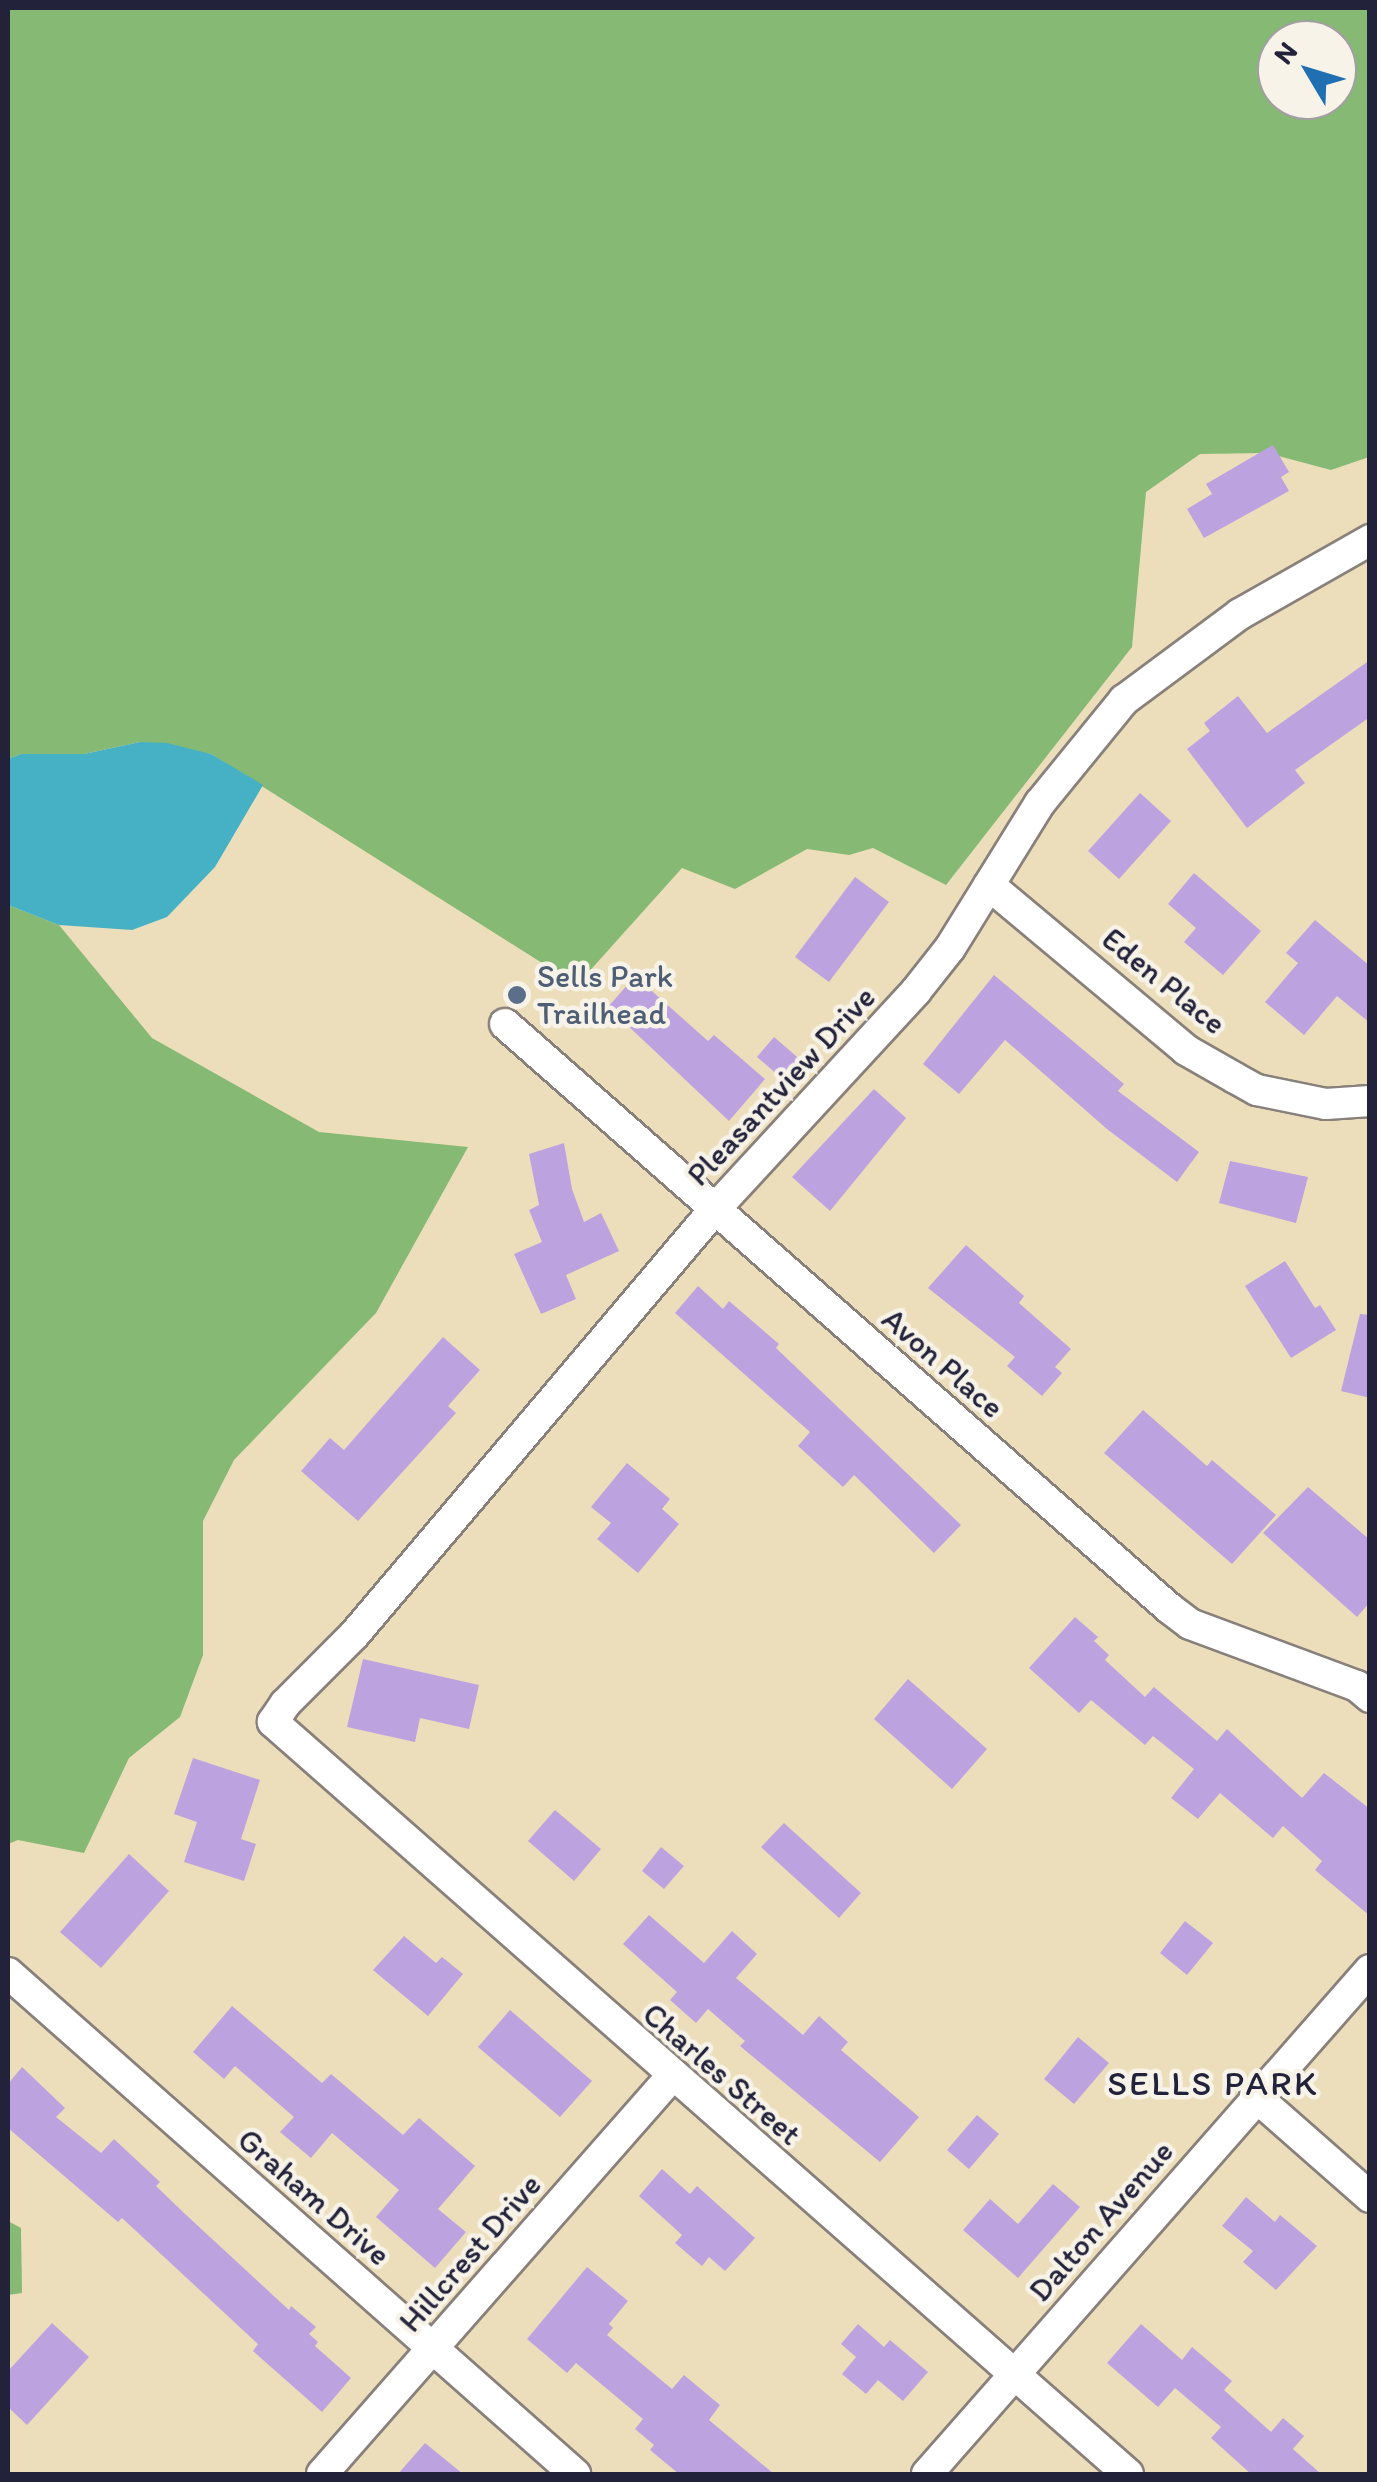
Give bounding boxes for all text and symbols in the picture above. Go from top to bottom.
north arrow [1257,20,1357,120]
text: N [1266,35,1304,71]
street label: Eden Place [1094,919,1234,1043]
place label: Sells Park Trailhead [537,958,673,1033]
street label: Pleasantview Drive [679,978,883,1194]
marker: Sells Park Trailhead [506,984,528,1006]
street label: Avon Place [874,1300,1012,1426]
street label: Charles Street [635,1995,809,2153]
district label: SELLS PARK [1107,2062,1319,2104]
street label: Graham Drive [230,2120,398,2274]
street label: Dalton Avenue [1021,2133,1181,2309]
street label: Hillcrest Drive [391,2166,549,2340]

